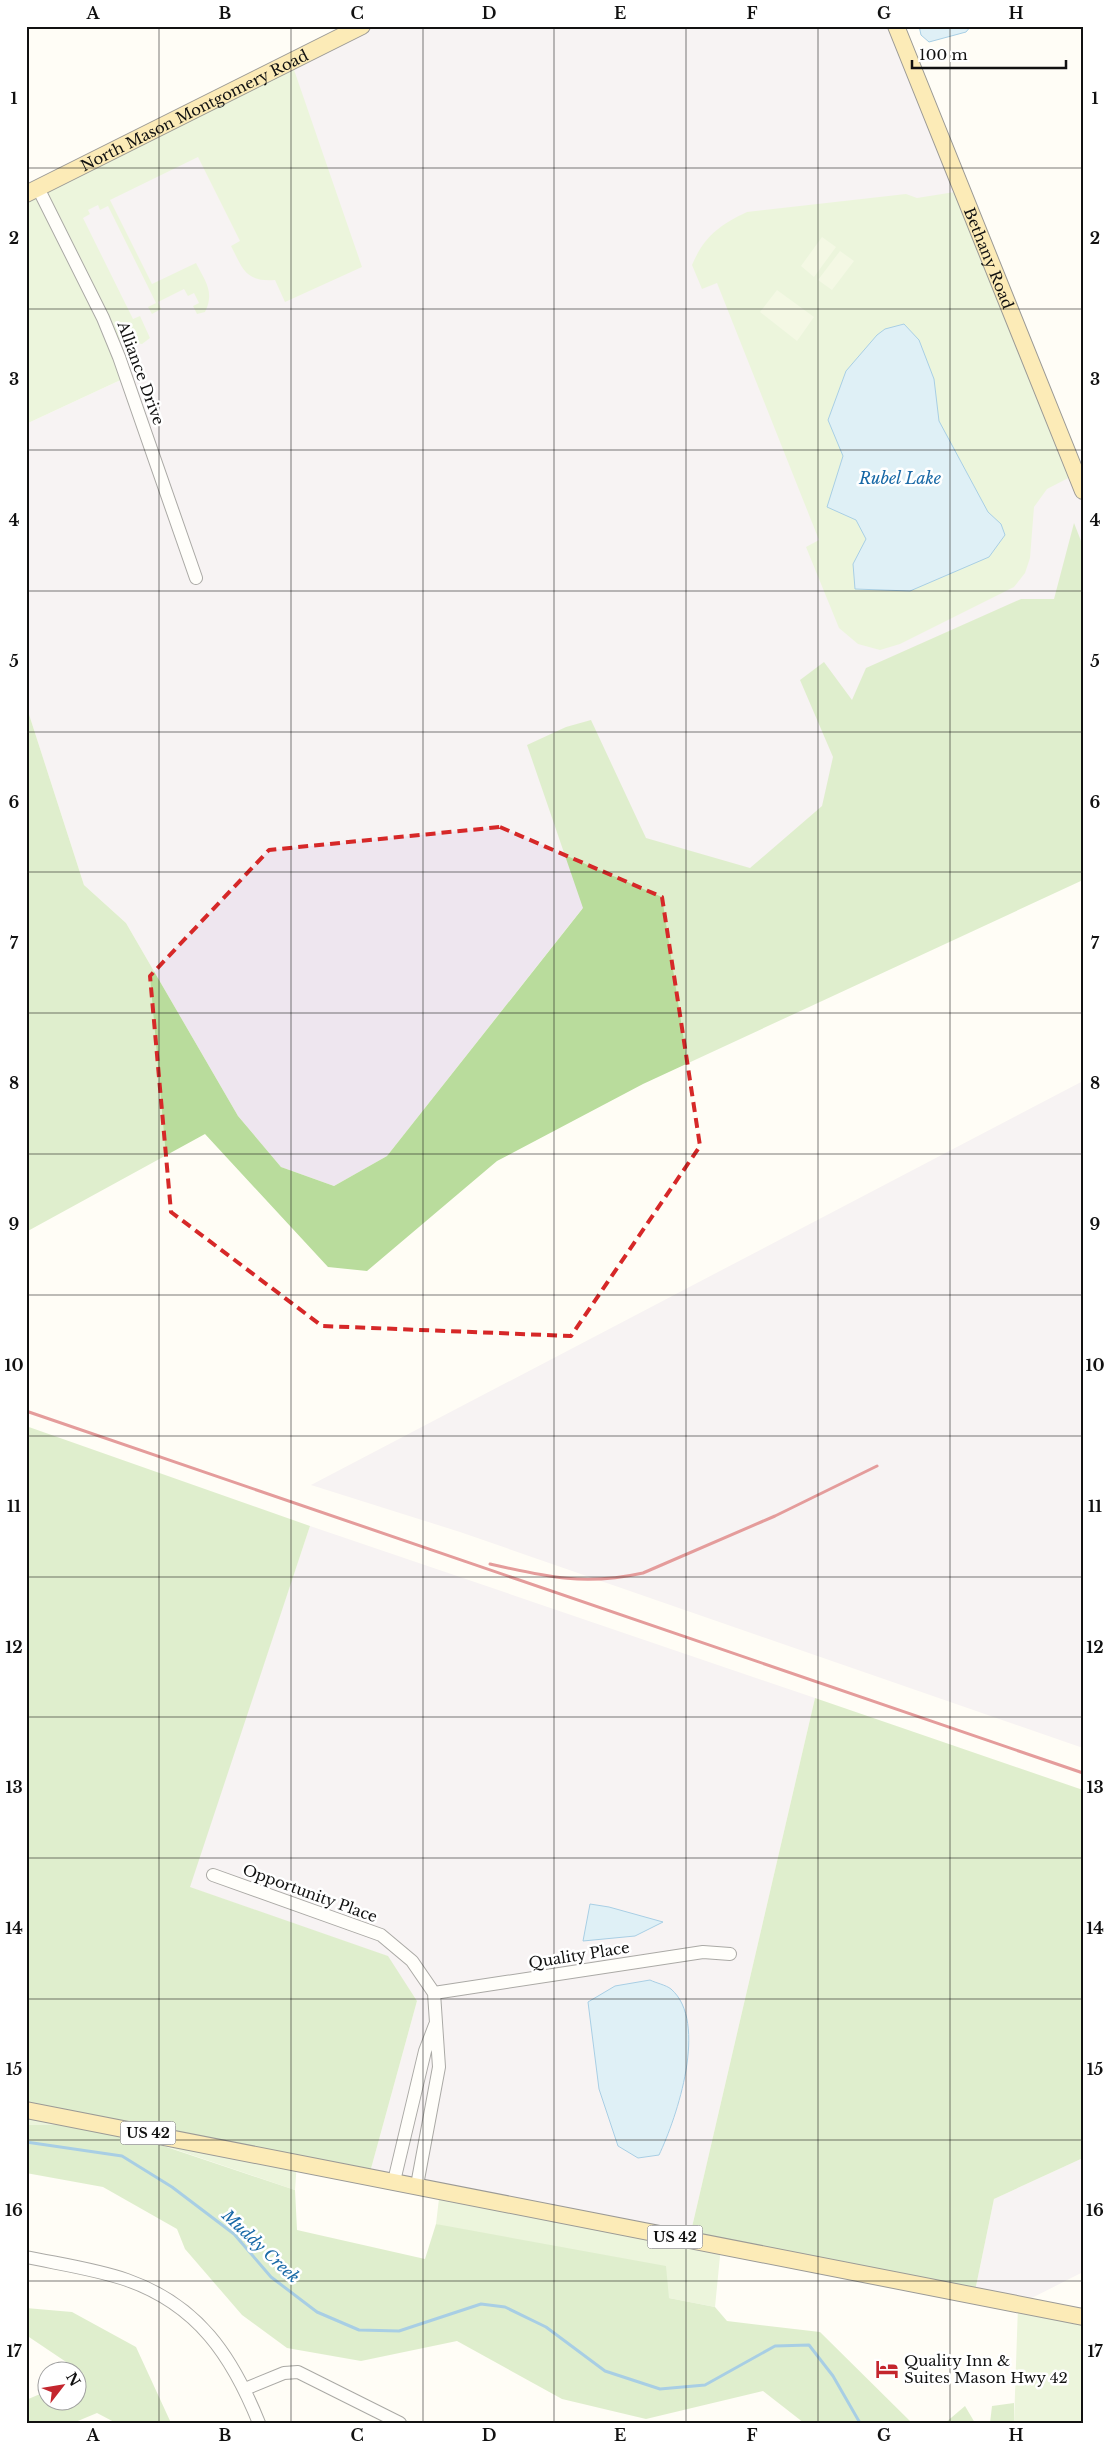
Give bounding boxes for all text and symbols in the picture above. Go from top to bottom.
text: A [86,3,101,23]
text: B [219,3,232,23]
text: C [350,3,364,23]
text: D [482,3,496,23]
text: E [614,3,626,23]
text: F [746,3,758,23]
text: G [877,3,891,23]
text: H [1008,3,1024,23]
scale bar [912,38,1065,70]
street label: North Mason Montgomery Road [77,45,311,175]
text: 100 m [919,45,968,64]
text: 1 [11,88,18,108]
text: 1 [1092,88,1099,108]
street label: Bethany Road [960,204,1018,312]
text: 2 [9,228,19,248]
text: 2 [1090,228,1100,248]
street label: Alliance Drive [113,318,169,427]
text: 3 [9,369,19,389]
text: 3 [1090,369,1100,389]
water label: Rubel Lake [858,468,942,488]
text: 4 [9,510,19,530]
text: 4 [1090,510,1100,530]
text: 5 [9,651,19,671]
text: 5 [1090,651,1100,671]
text: 6 [9,792,20,812]
text: 6 [1090,792,1101,812]
text: 7 [10,933,19,953]
text: 7 [1091,933,1100,953]
text: 8 [9,1073,19,1093]
text: 8 [1090,1073,1100,1093]
text: 9 [9,1214,20,1234]
text: 9 [1090,1214,1101,1234]
text: 10 [4,1355,24,1375]
text: 10 [1085,1355,1105,1375]
text: 11 [7,1496,21,1516]
text: 11 [1088,1496,1102,1516]
text: 12 [5,1637,23,1657]
text: 12 [1086,1637,1104,1657]
text: 13 [5,1777,23,1797]
text: 13 [1086,1777,1104,1797]
street label: Opportunity Place [240,1860,380,1926]
text: 14 [5,1918,23,1938]
text: 14 [1086,1918,1104,1938]
street label: Quality Place [527,1938,631,1972]
text: 15 [6,2059,22,2079]
text: 15 [1087,2059,1103,2079]
road number: US 42 [120,2122,176,2144]
text: 16 [5,2200,23,2220]
text: 16 [1086,2200,1104,2220]
water label: Muddy Creek [217,2204,304,2287]
road number: US 42 [648,2226,702,2248]
text: 17 [6,2341,22,2361]
text: 17 [1087,2341,1103,2361]
place label: Quality Inn & Suites Mason Hwy 42 [904,2351,1068,2387]
hotel icon: Quality Inn & Suites Mason Hwy 42 [874,2356,900,2382]
north arrow [38,2362,88,2412]
text: N [62,2369,84,2390]
text: A [86,2425,101,2445]
text: B [219,2425,232,2445]
text: C [350,2425,364,2445]
text: D [482,2425,496,2445]
text: E [614,2425,626,2445]
text: F [746,2425,758,2445]
text: G [877,2425,891,2445]
text: H [1008,2425,1024,2445]

